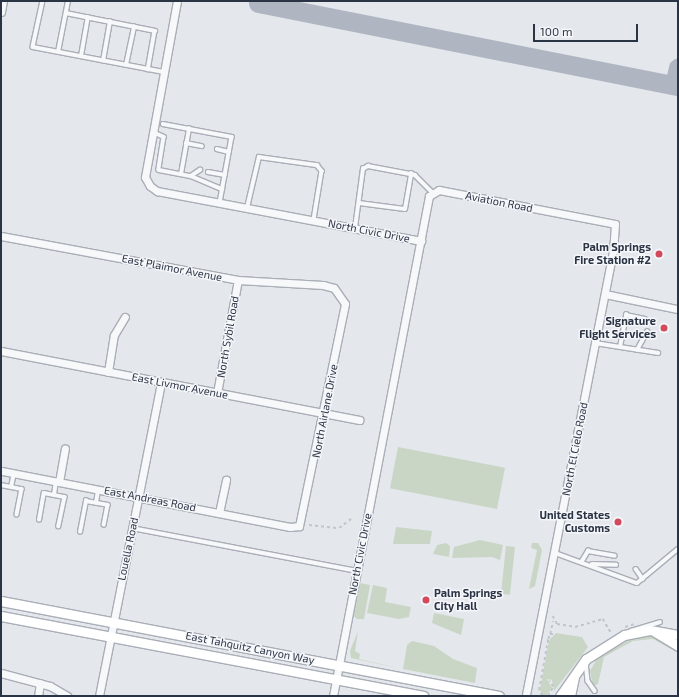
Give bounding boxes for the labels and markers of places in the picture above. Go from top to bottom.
place label: Palm Springs Fire Station #2 [574,241,651,267]
marker: Palm Springs Fire Station #2 [654,249,664,259]
place label: Signature Flight Services [579,315,656,341]
marker: Signature Flight Services [659,323,669,333]
place label: United States Customs [539,509,610,535]
marker: United States Customs [613,517,623,527]
place label: Palm Springs City Hall [434,587,502,613]
marker: Palm Springs City Hall [421,595,431,605]

